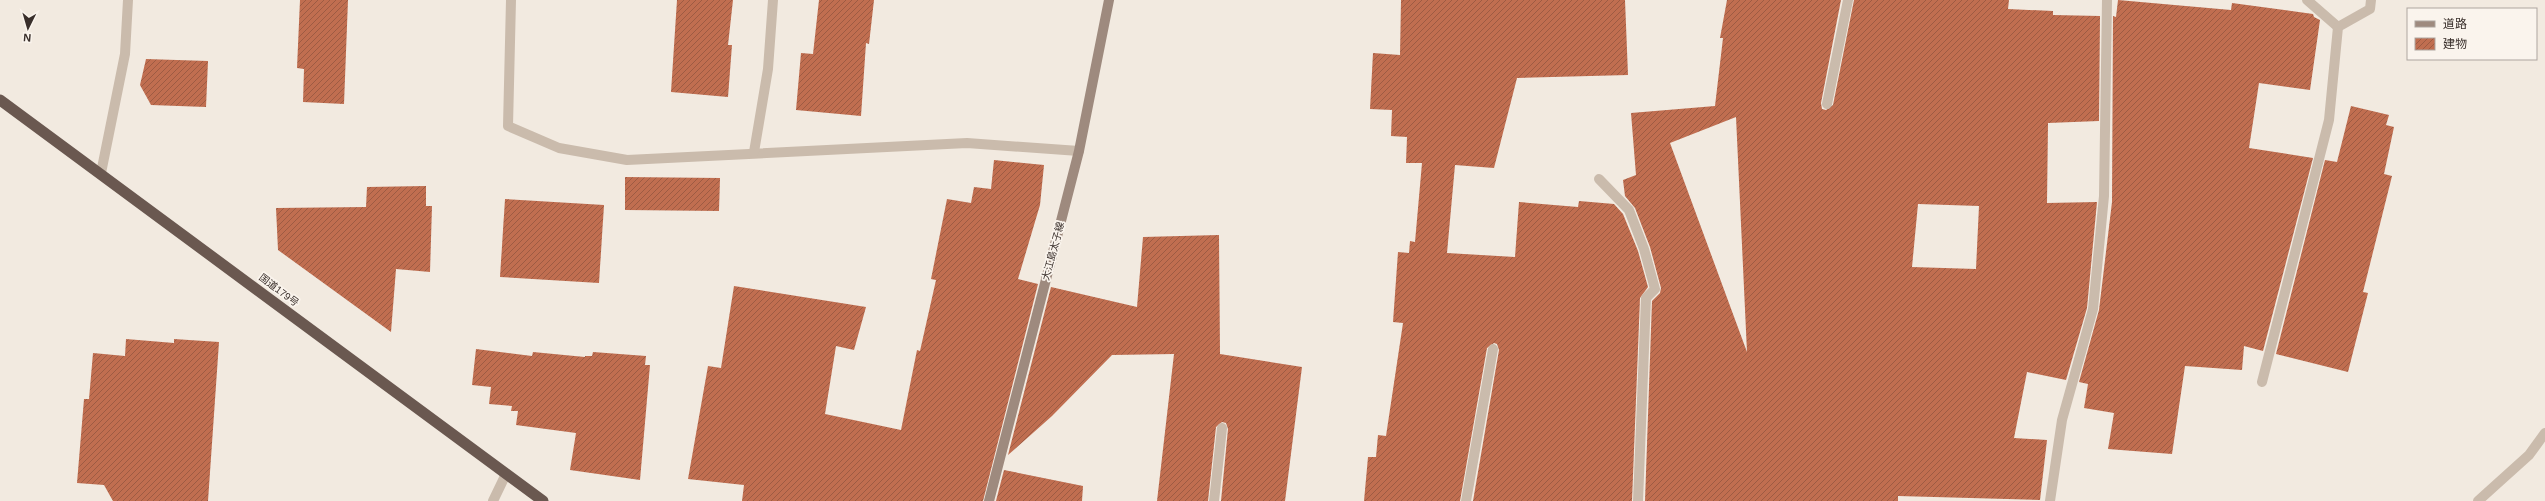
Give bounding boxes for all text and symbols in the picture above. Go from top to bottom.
north arrow [8,8,48,48]
legend [2407,8,2537,60]
text: 道路 [2443,17,2467,31]
text: N [23,32,32,44]
text: 建物 [2443,37,2467,51]
street label: 大江島太子線 [1040,221,1066,281]
street label: 国道179号 [257,272,301,308]

